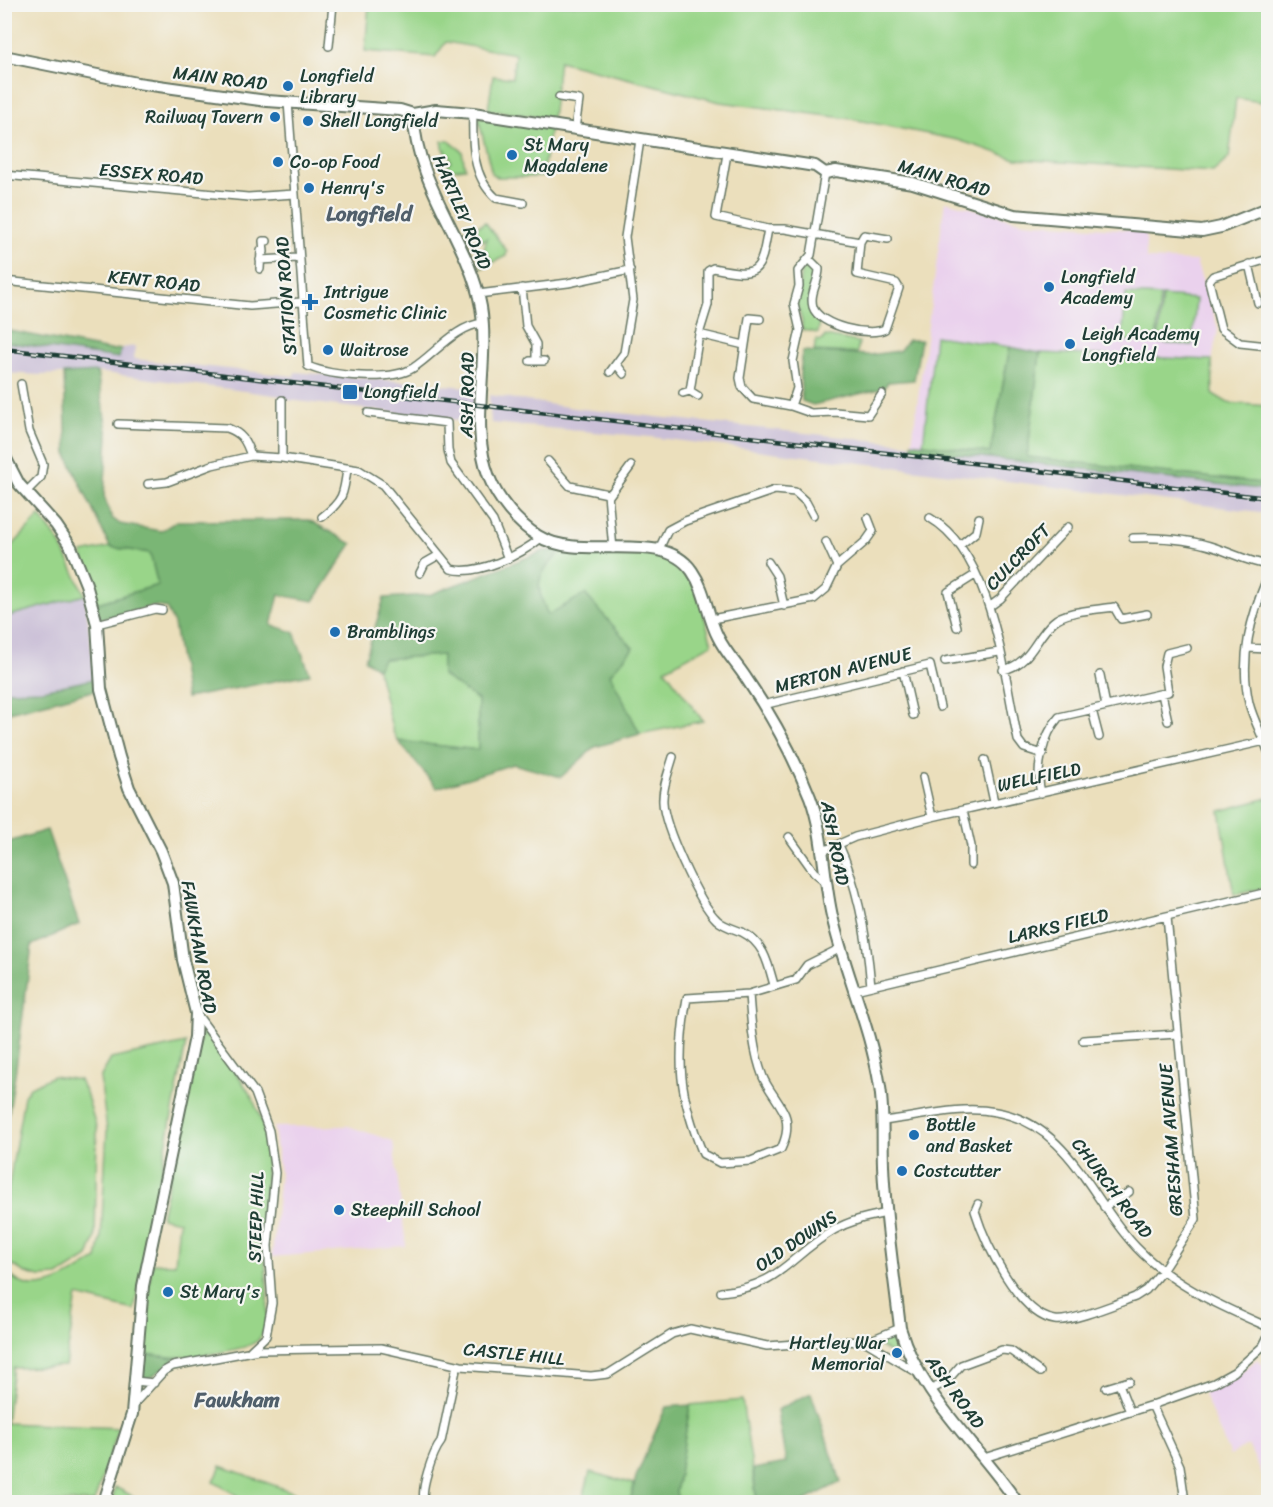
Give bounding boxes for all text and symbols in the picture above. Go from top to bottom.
street label: MAIN ROAD [171,56,269,100]
place label: Longfield Library [300,60,375,113]
marker: Longfield Library [281,79,295,93]
place label: Railway Tavern [145,101,263,133]
place label: Shell Longfield [320,105,439,137]
marker: Railway Tavern [268,110,282,124]
marker: Shell Longfield [301,114,315,128]
place label: St Mary Magdalene [524,129,608,182]
place label: Co-op Food [290,146,381,178]
marker: St Mary Magdalene [505,148,519,162]
street label: HARTLEY ROAD [423,149,501,275]
street label: MAIN ROAD [894,150,994,206]
street label: ESSEX ROAD [98,154,205,195]
marker: Co-op Food [271,155,285,169]
place label: Henry's [321,172,385,204]
marker: Henry's [302,181,316,195]
district label: Longfield [326,195,414,233]
street label: STATION ROAD [266,235,306,356]
street label: KENT ROAD [106,260,202,302]
place label: Longfield Academy [1060,261,1136,314]
place label: Intrigue Cosmetic Clinic [323,276,447,329]
marker: Longfield Academy [1042,280,1056,294]
marker: Intrigue Cosmetic Clinic [301,293,319,311]
place label: Leigh Academy Longfield [1082,318,1200,371]
place label: Waitrose [340,334,409,366]
marker: Leigh Academy Longfield [1063,337,1077,351]
marker: Waitrose [321,343,335,357]
street label: ASH ROAD [450,352,484,439]
place label: Longfield [364,376,439,408]
marker: Longfield [341,383,359,401]
street label: CULCROFT [977,515,1059,598]
place label: Bramblings [347,616,436,648]
marker: Bramblings [328,625,342,639]
street label: MERTON AVENUE [771,637,916,702]
street label: WELLFIELD [994,752,1084,801]
street label: ASH ROAD [811,797,859,888]
street label: FAWKHAM ROAD [172,878,226,1016]
street label: LARKS FIELD [1005,899,1112,953]
street label: GRESHAM AVENUE [1150,1062,1192,1217]
place label: Bottle and Basket [926,1109,1013,1162]
marker: Bottle and Basket [907,1128,921,1142]
street label: CHURCH ROAD [1063,1130,1161,1246]
place label: Costcutter [914,1155,1002,1187]
marker: Costcutter [895,1164,909,1178]
street label: STEEP HILL [238,1170,274,1263]
place label: Steephill School [351,1194,482,1226]
street label: OLD DOWNS [748,1201,844,1281]
marker: Steephill School [332,1203,346,1217]
place label: St Mary's [180,1276,261,1308]
marker: St Mary's [161,1285,175,1299]
place label: Hartley War Memorial [789,1327,887,1380]
street label: CASTLE HILL [462,1333,567,1375]
marker: Hartley War Memorial [890,1346,904,1360]
street label: ASH ROAD [916,1347,993,1436]
district label: Fawkham [193,1381,281,1419]

